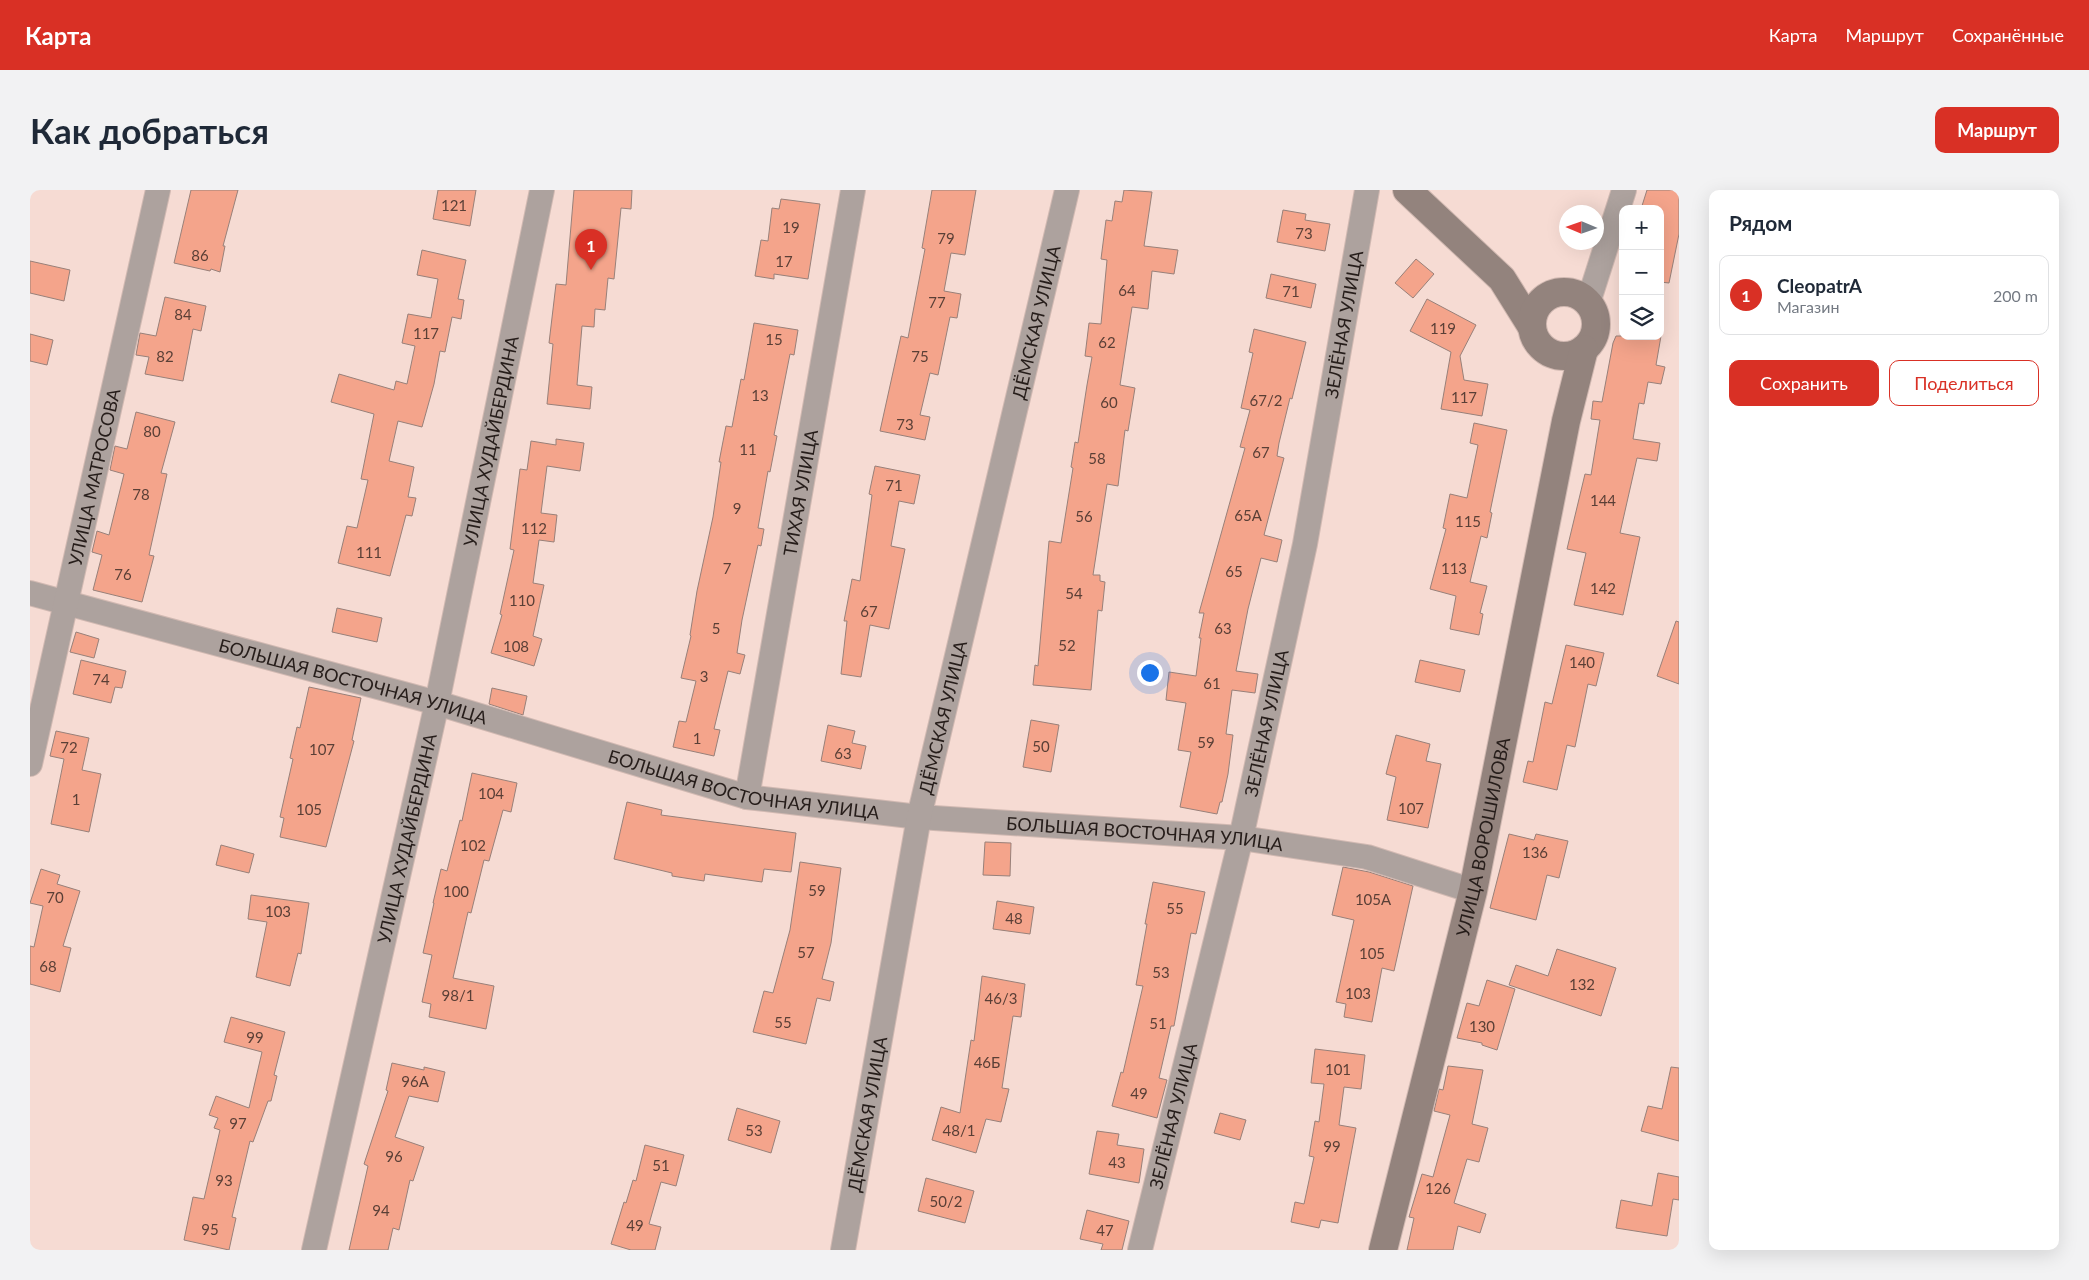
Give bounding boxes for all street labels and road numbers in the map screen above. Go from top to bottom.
street label: ДЁМСКАЯ УЛИЦА [1007,242,1065,401]
street label: ЗЕЛЁНАЯ УЛИЦА [1320,248,1367,400]
street label: УЛИЦА ХУДАЙБЕРДИНА [458,333,523,548]
street label: УЛИЦА МАТРОСОВА [64,385,125,568]
street label: ТИХАЯ УЛИЦА [778,427,822,558]
street label: БОЛЬШАЯ ВОСТОЧНАЯ УЛИЦА [217,634,491,729]
street label: ДЁМСКАЯ УЛИЦА [914,637,971,796]
street label: ЗЕЛЁНАЯ УЛИЦА [1239,646,1293,799]
street label: УЛИЦА ХУДАЙБЕРДИНА [372,730,441,945]
street label: УЛИЦА ВОРОШИЛОВА [1451,734,1514,939]
street label: БОЛЬШАЯ ВОСТОЧНАЯ УЛИЦА [606,745,881,823]
street label: БОЛЬШАЯ ВОСТОЧНАЯ УЛИЦА [1006,812,1285,855]
street label: ДЁМСКАЯ УЛИЦА [842,1034,891,1193]
street label: ЗЕЛЁНАЯ УЛИЦА [1144,1040,1202,1191]

